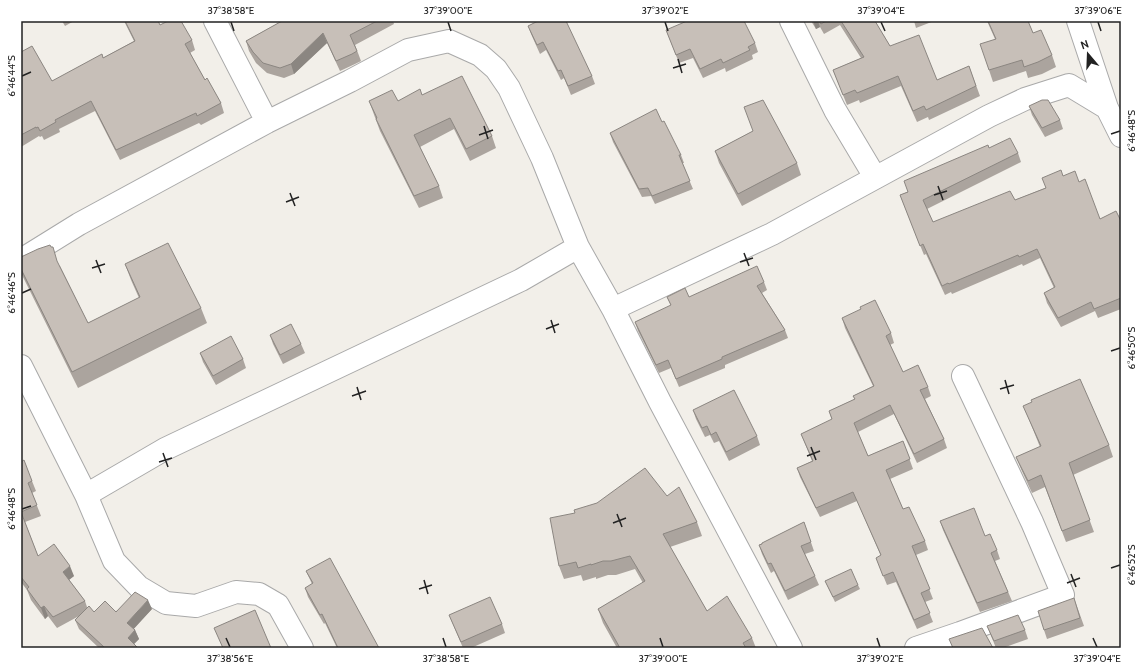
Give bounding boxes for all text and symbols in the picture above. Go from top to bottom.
text: 37°38'58"E [208,4,255,17]
text: 37°39'00"E [424,4,473,17]
text: 37°39'02"E [641,4,689,17]
text: 37°39'04"E [857,4,905,17]
text: 37°39'06"E [1074,4,1122,17]
north arrow [1068,34,1108,74]
text: N [1079,37,1091,52]
text: 6°46'44"S [5,55,18,97]
text: 6°46'48"S [1125,110,1138,152]
text: 6°46'46"S [5,272,18,314]
text: 6°46'50"S [1125,326,1138,369]
text: 6°46'48"S [5,488,18,530]
text: 6°46'52"S [1125,544,1138,586]
text: 37°38'56"E [207,652,254,665]
text: 37°38'58"E [423,652,470,665]
text: 37°39'00"E [639,652,688,665]
text: 37°39'02"E [856,652,904,665]
text: 37°39'04"E [1073,652,1121,665]

